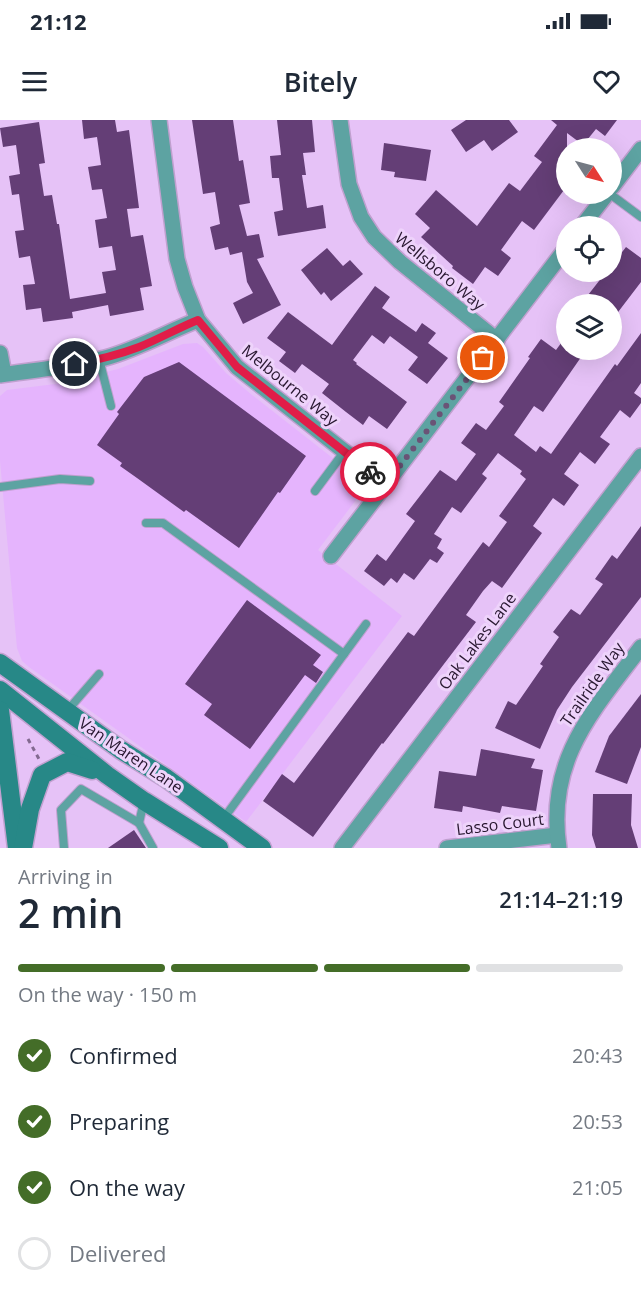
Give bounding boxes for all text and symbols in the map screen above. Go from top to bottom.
text: 21:12 [30,6,87,36]
text: Bitely [284,63,357,100]
icon: menu [18,65,51,98]
icon: heart [590,65,623,98]
north arrow [556,138,622,204]
map controls [556,138,622,360]
button: locate [556,216,622,282]
street label: Wellsboro Way [390,227,490,316]
button: layers [556,294,622,360]
pin [457,332,508,383]
pin [49,338,100,389]
street label: Melbourne Way [237,339,343,431]
icon: bag [466,341,499,374]
icon: home [58,347,91,380]
courier [340,442,400,502]
icon: bike [354,456,387,489]
street label: Oak Lakes Lane [433,588,521,694]
street label: Trailride Way [555,637,630,730]
street label: Van Maren Lane [75,712,187,798]
street label: Lasso Court [455,808,545,840]
text: Arriving in [18,863,113,890]
text: 21:14–21:19 [499,884,623,914]
text: 2 min [18,886,123,939]
text: On the way · 150 m [18,981,197,1008]
icon: check [18,1039,51,1072]
text: Confirmed [69,1040,178,1070]
text: 20:43 [572,1042,623,1069]
icon: check [18,1105,51,1138]
text: Preparing [69,1106,169,1136]
text: 20:53 [572,1108,623,1135]
icon: check [18,1171,51,1204]
text: On the way [69,1172,185,1202]
text: 21:05 [572,1174,623,1201]
text: Delivered [69,1238,167,1268]

